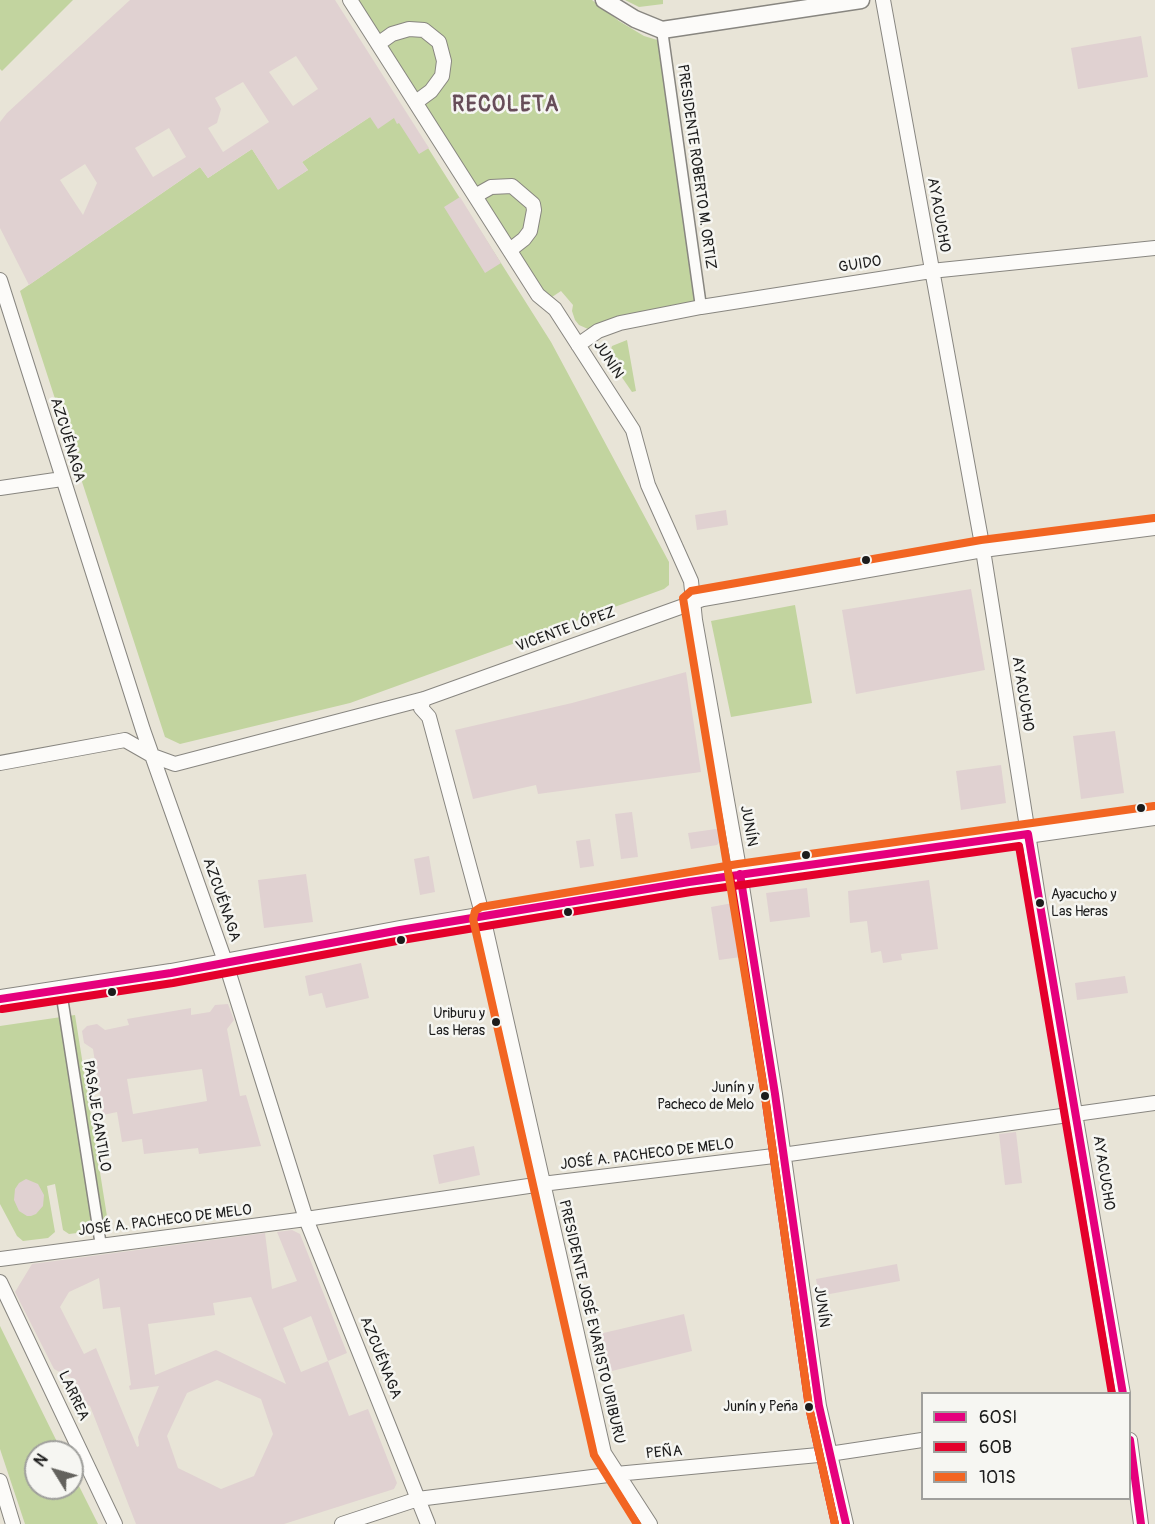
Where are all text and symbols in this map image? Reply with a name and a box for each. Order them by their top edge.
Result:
street label: PRESIDENTE ROBERTO M. ORTIZ [673,63,719,271]
district label: RECOLETA [452,93,560,119]
street label: AYACUCHO [923,176,953,254]
street label: GUIDO [837,253,883,277]
street label: JUNÍN [589,338,627,382]
street label: AZCUÉNAGA [46,396,88,484]
unlabelled marker [860,554,872,566]
street label: VICENTE LÓPEZ [514,604,618,656]
street label: AYACUCHO [1007,655,1037,733]
unlabelled marker [1135,802,1147,814]
street label: JUNÍN [736,804,760,848]
unlabelled marker [800,849,812,861]
street label: AZCUÉNAGA [198,856,244,944]
place label: Ayacucho y Las Heras [1051,887,1116,920]
marker: Ayacucho y Las Heras [1034,897,1046,909]
unlabelled marker [562,906,574,918]
unlabelled marker [395,934,407,946]
unlabelled marker [106,986,118,998]
place label: Uriburu y Las Heras [428,1006,485,1038]
marker: Uriburu y Las Heras [490,1016,502,1028]
street label: PASAJE CANTILO [78,1059,114,1173]
place label: Junín y Pacheco de Melo [657,1080,754,1112]
marker: Junín y Pacheco de Melo [759,1090,771,1102]
street label: AYACUCHO [1088,1134,1118,1212]
street label: JOSÉ A. PACHECO DE MELO [559,1135,735,1175]
street label: PRESIDENTE JOSÉ EVARISTO URIBURU [554,1198,628,1446]
street label: JOSÉ A. PACHECO DE MELO [77,1201,253,1241]
street label: JUNÍN [809,1285,833,1329]
street label: AZCUÉNAGA [355,1314,405,1402]
street label: LARREA [54,1368,92,1424]
legend [921,1392,1131,1500]
place label: Junín y Peña [723,1399,798,1415]
marker: Junín y Peña [803,1401,815,1413]
text: 60SI [979,1406,1017,1429]
text: 60B [979,1436,1012,1459]
north arrow [24,1440,84,1500]
street label: PEÑA [645,1442,683,1464]
text: N [30,1450,52,1471]
text: 101S [979,1466,1016,1489]

